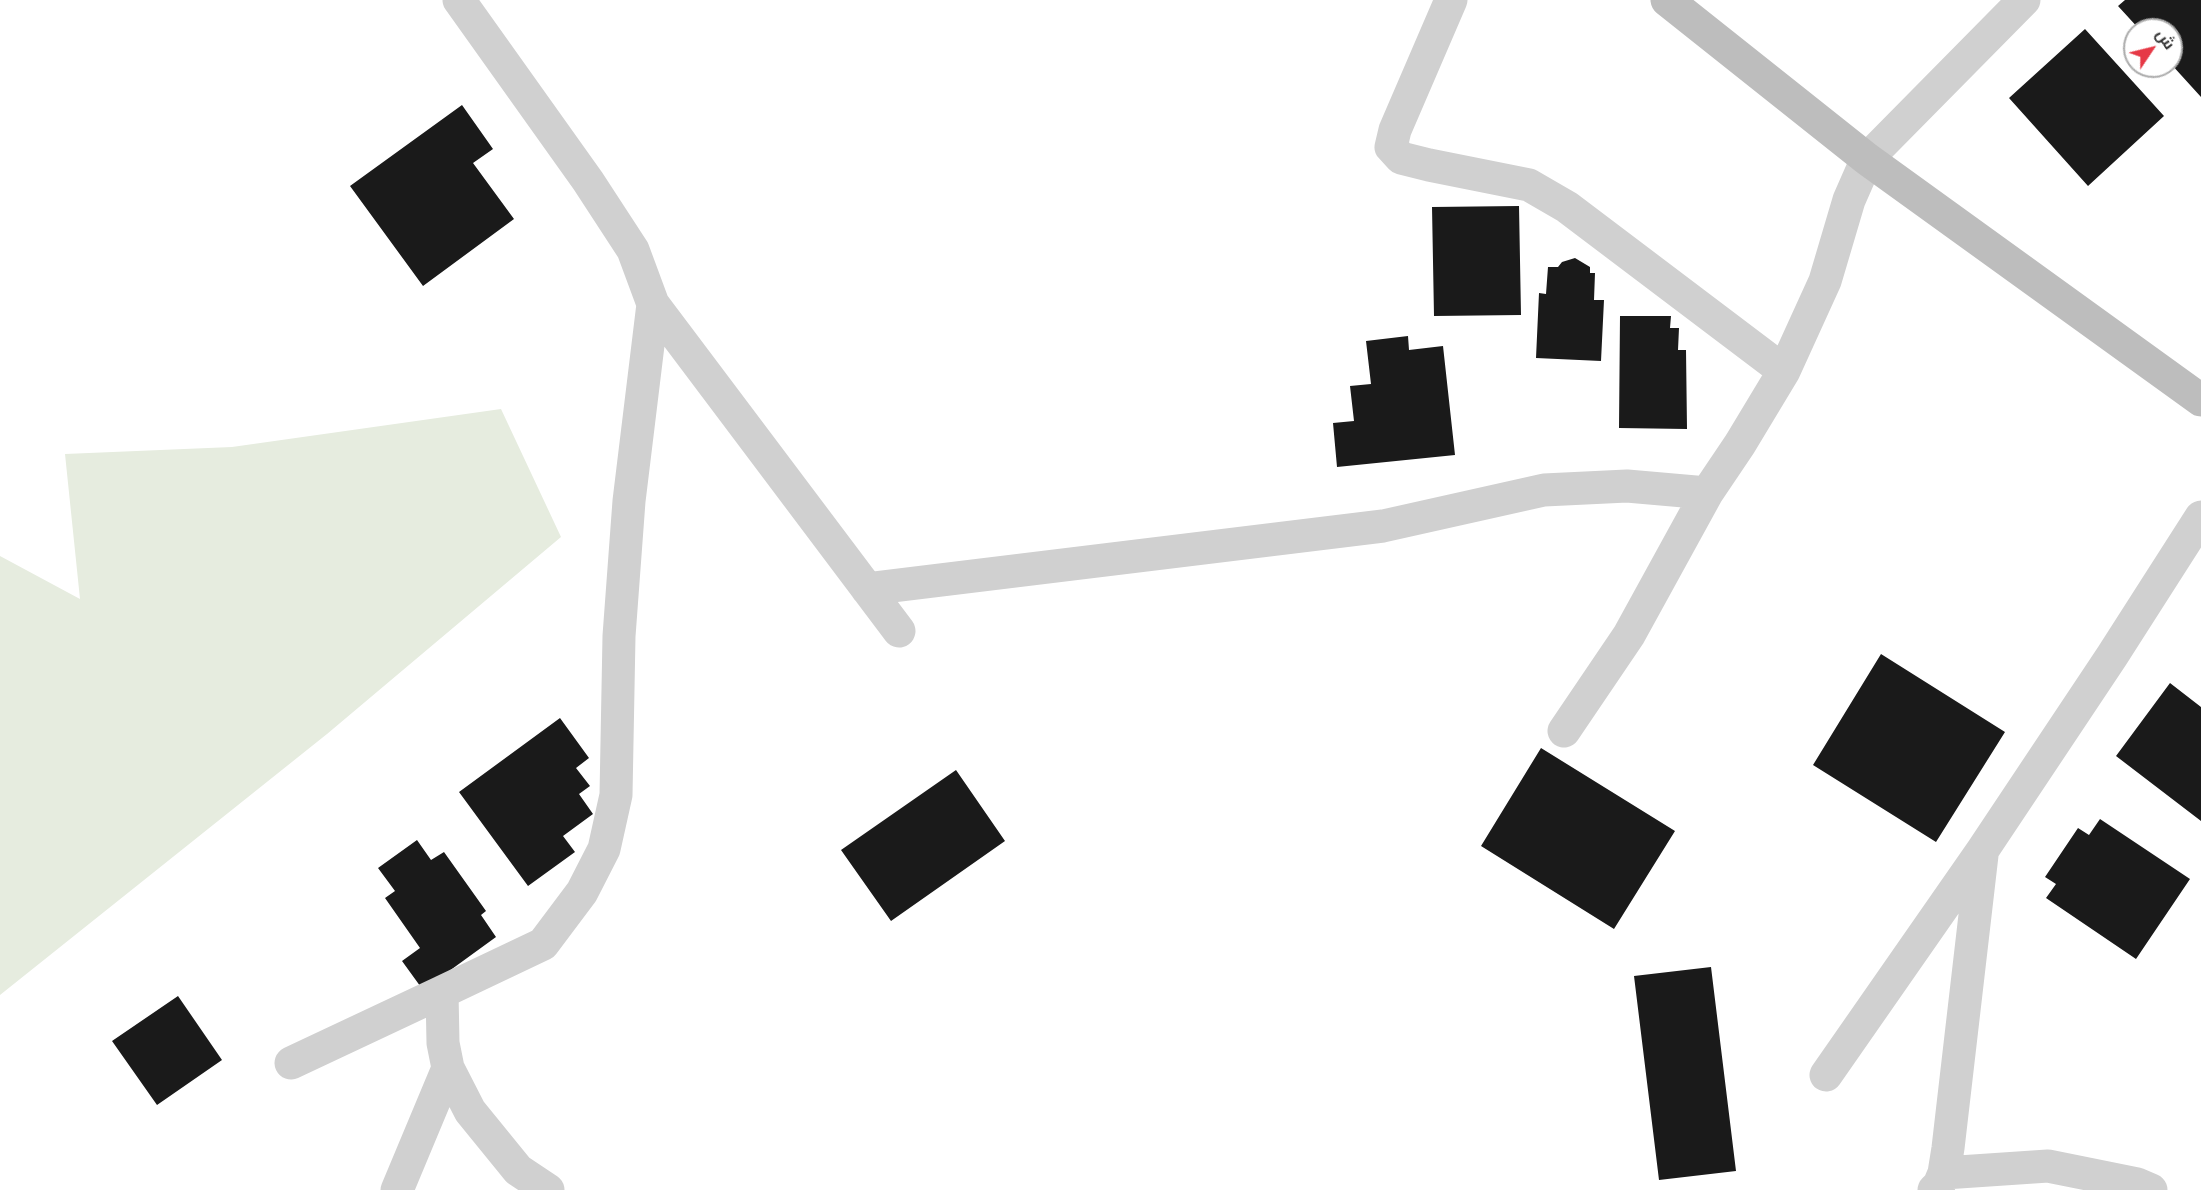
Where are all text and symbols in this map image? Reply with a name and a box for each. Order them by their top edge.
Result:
north arrow [2123,18,2183,78]
text: ش [2152,25,2180,53]

